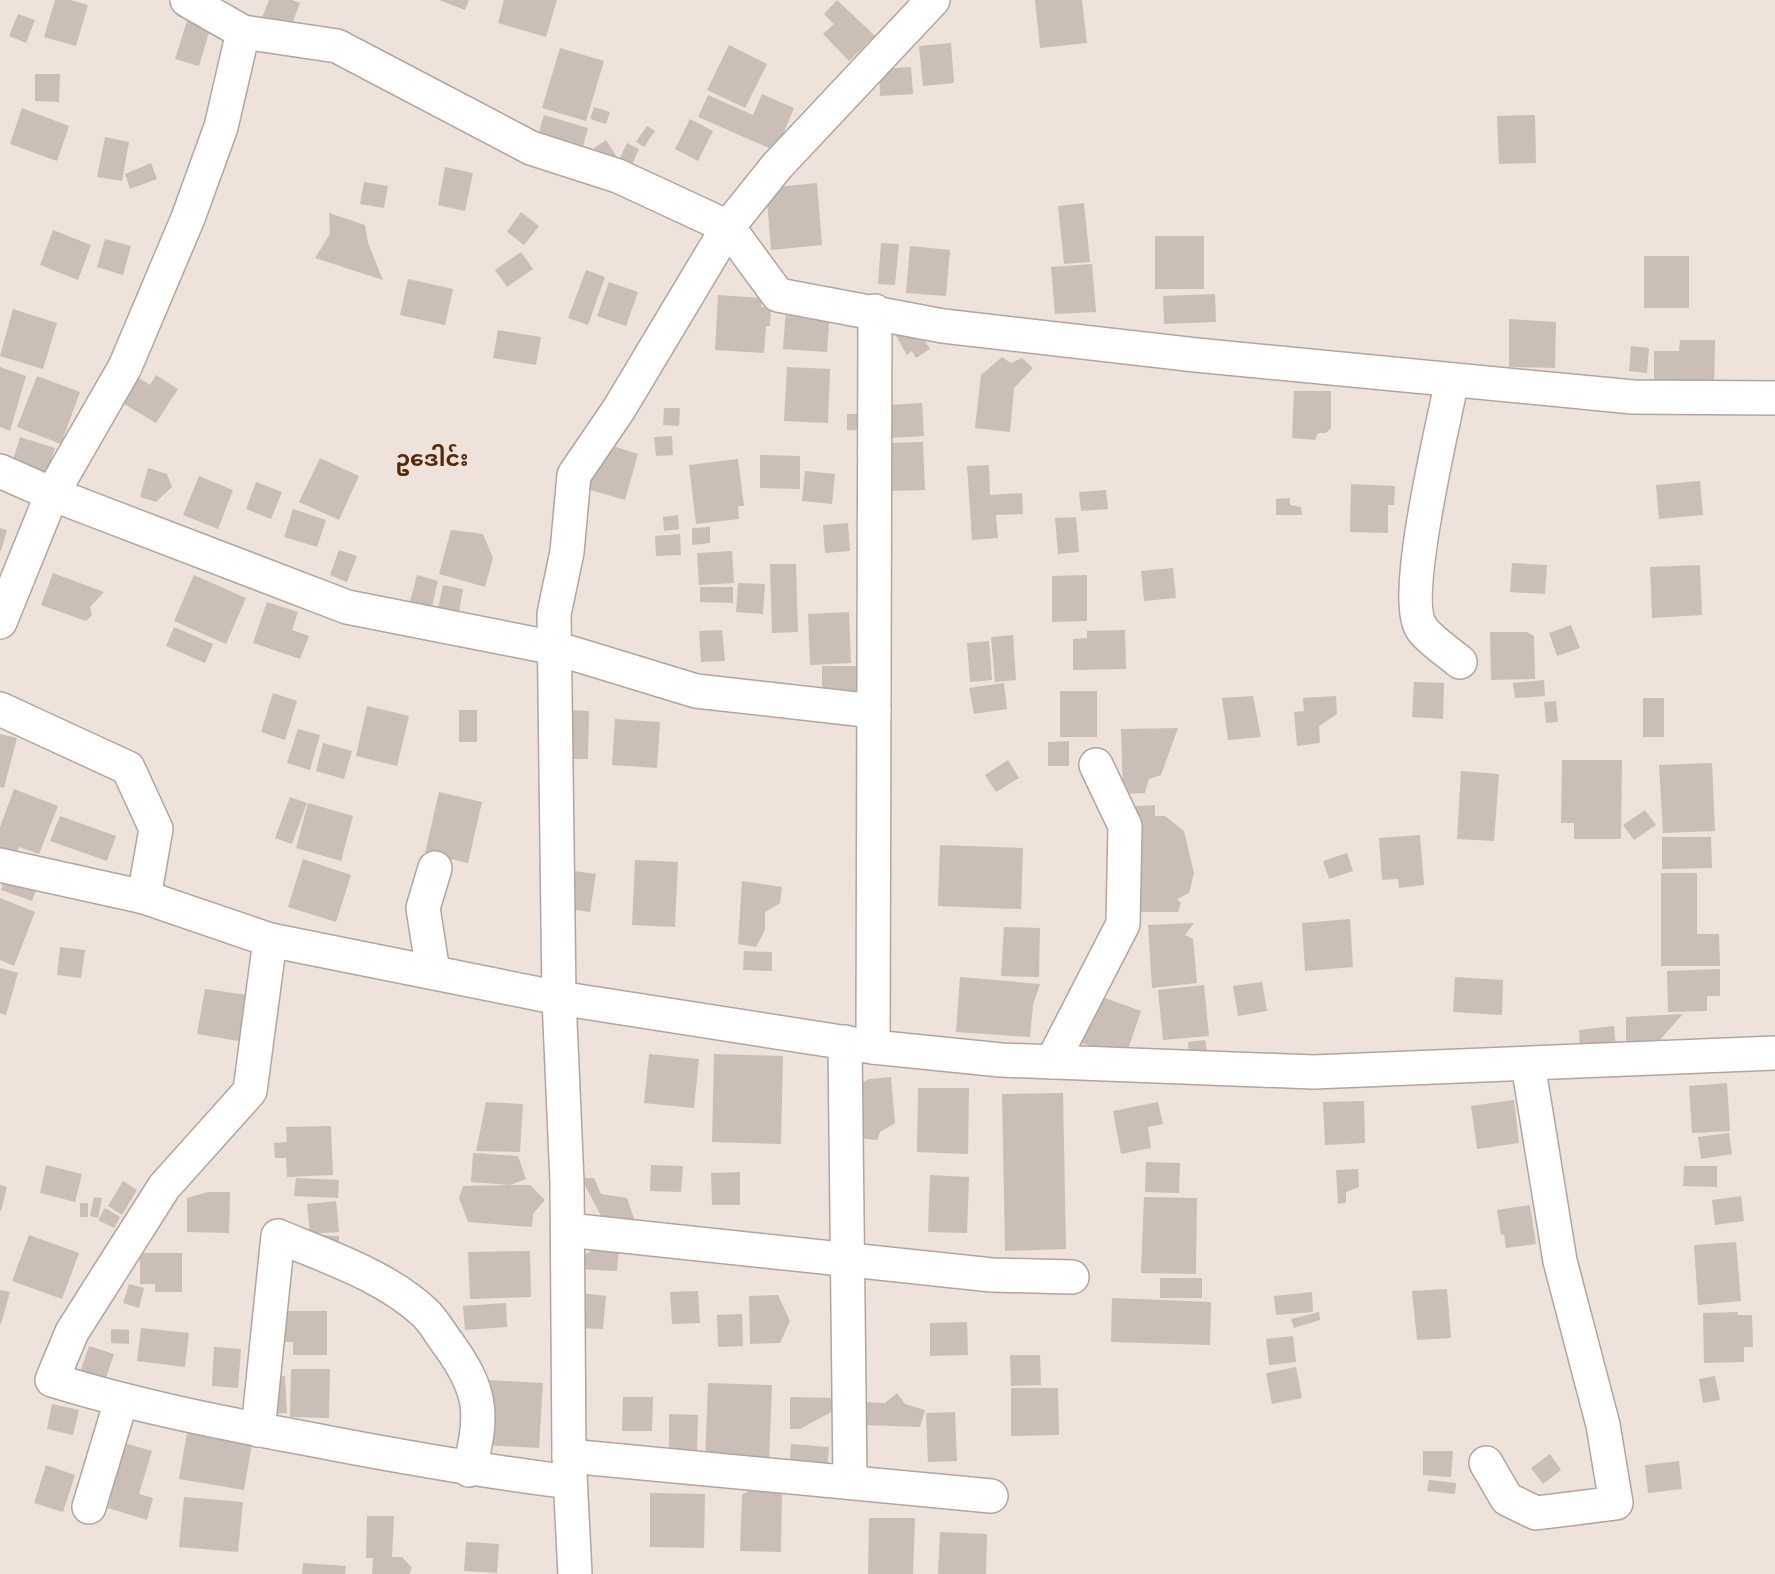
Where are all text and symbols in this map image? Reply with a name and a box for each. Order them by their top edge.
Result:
district label: ဥဒေါင်း [395,443,469,476]

